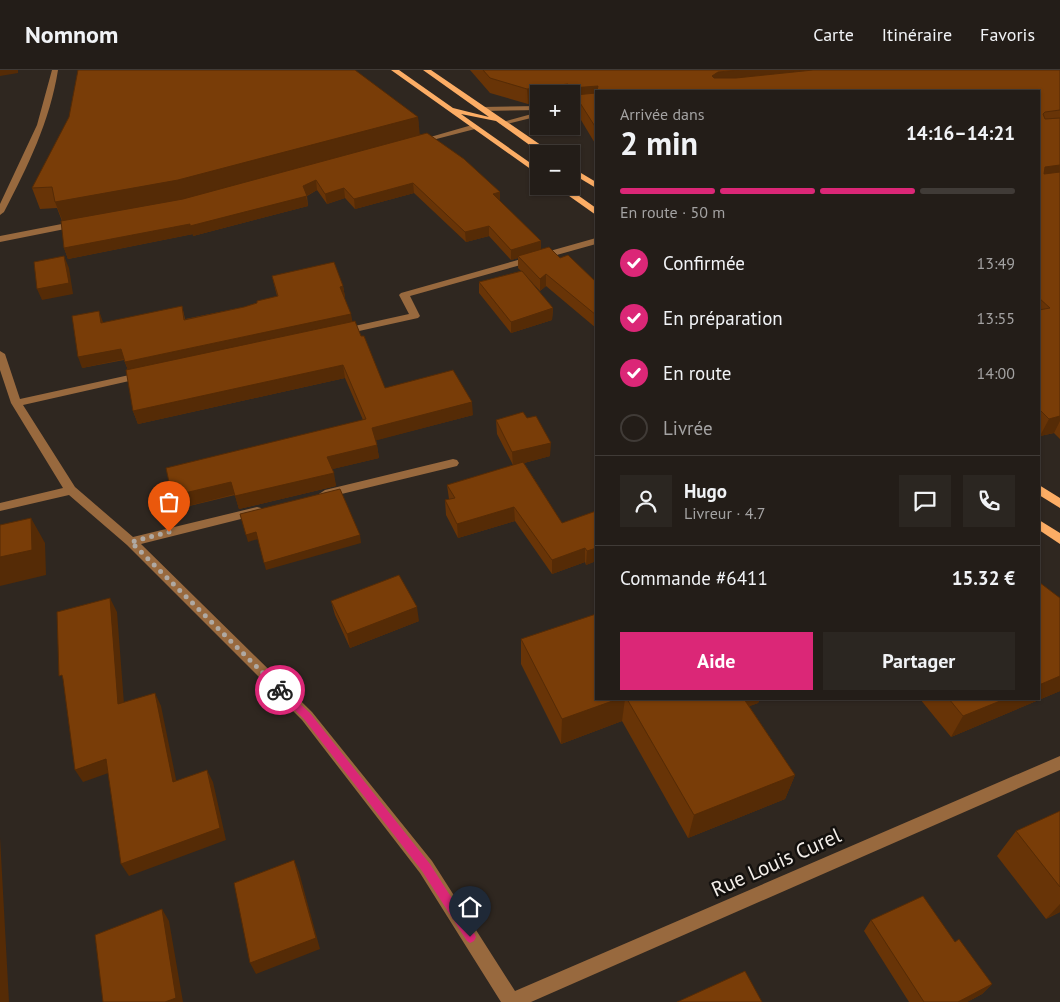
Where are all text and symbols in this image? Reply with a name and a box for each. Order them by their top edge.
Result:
text: Nomnom [25,19,118,50]
text: Carte [813,23,854,46]
text: Itinéraire [882,23,952,46]
text: Favoris [980,23,1035,46]
map controls [530,85,580,195]
button: + [530,85,580,135]
text: Arrivée dans [620,104,704,124]
text: 14:16–14:21 [906,121,1015,145]
text: 2 min [620,122,698,164]
button: − [530,145,580,195]
text: En route · 50 m [620,202,725,222]
icon: check [620,249,648,277]
text: Confirmée [663,251,745,275]
text: 13:49 [977,253,1015,273]
icon: check [620,304,648,332]
text: En préparation [663,306,783,330]
text: 13:55 [977,308,1015,328]
icon: check [620,359,648,387]
text: En route [663,361,731,385]
text: 14:00 [977,363,1015,383]
text: Livrée [663,416,713,440]
button: person [620,475,672,527]
button: chat [899,475,951,527]
button: phone [963,475,1015,527]
text: Hugo [684,479,727,503]
pin [148,481,190,532]
icon: bag [155,488,183,516]
text: Livreur · 4.7 [684,503,766,523]
text: Commande #6411 [620,566,768,590]
text: 15.32 € [952,566,1015,590]
button: Aide [620,632,813,690]
button: Partager [823,632,1015,690]
courier [255,665,305,715]
icon: bike [266,676,294,704]
street label: Rue Louis Curel [707,821,845,903]
pin [449,886,491,937]
icon: home [456,893,484,921]

